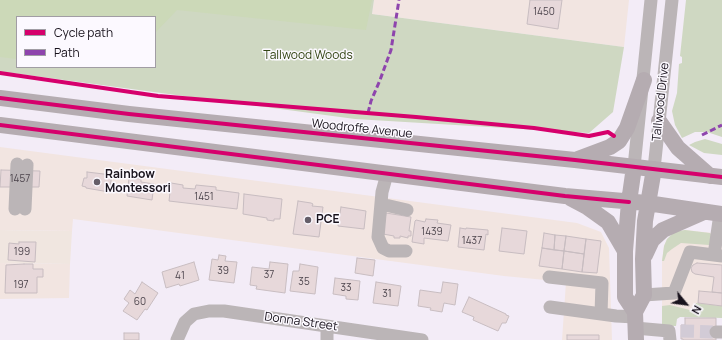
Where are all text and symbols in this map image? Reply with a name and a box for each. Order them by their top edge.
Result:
house number: 1450 [533,6,555,18]
legend [16,16,156,68]
text: Cycle path [54,24,113,41]
text: Path [54,44,80,61]
park label: Tallwood Woods [263,49,353,63]
street label: Tallwood Drive [650,62,672,142]
street label: Woodroffe Avenue [311,117,413,141]
place label: Rainbow Montessori [105,168,171,196]
house number: 1457 [10,173,30,185]
marker: Rainbow Montessori [92,177,102,187]
house number: 1451 [194,191,214,203]
place label: PCE [316,213,340,227]
marker: PCE [303,215,313,225]
house number: 1439 [421,226,443,238]
house number: 1437 [462,235,482,247]
house number: 199 [14,246,30,258]
house number: 39 [217,265,229,277]
house number: 37 [264,269,274,281]
house number: 41 [175,270,185,282]
house number: 35 [298,276,310,288]
house number: 197 [14,279,28,291]
house number: 33 [340,282,352,294]
north arrow [666,284,706,324]
house number: 31 [382,288,392,300]
house number: 60 [134,296,146,308]
text: N [688,303,705,317]
street label: Donna Street [263,310,339,334]

